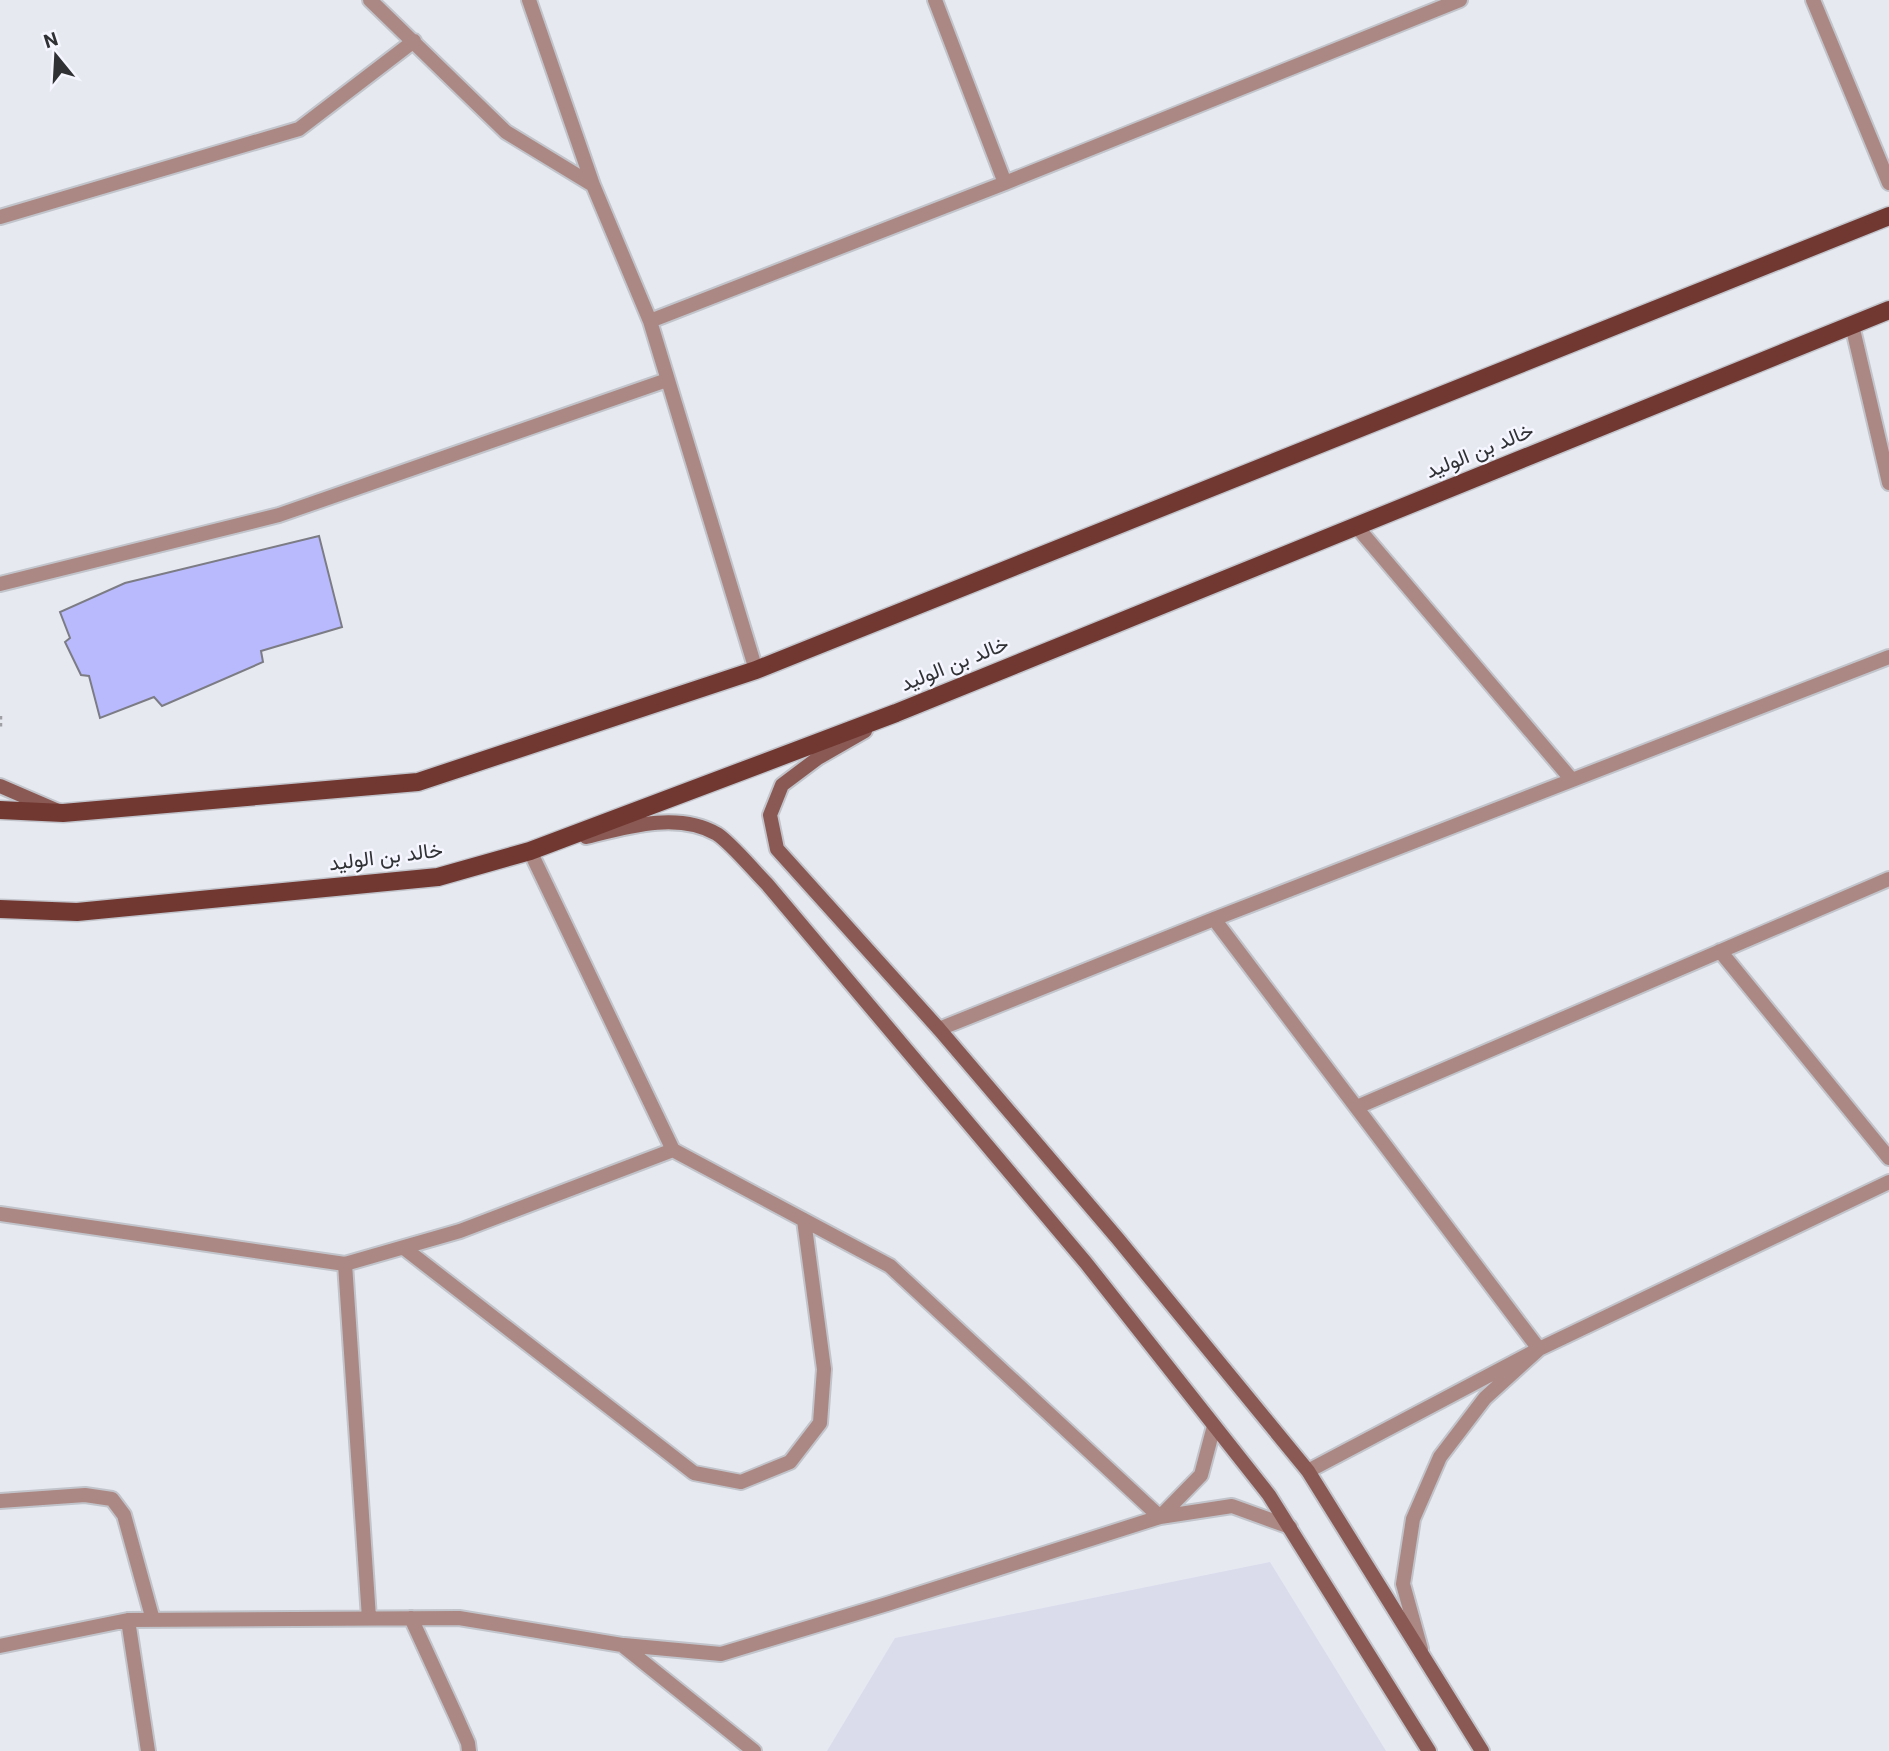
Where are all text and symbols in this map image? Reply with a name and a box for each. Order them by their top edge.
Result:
north arrow [21,21,91,91]
text: N [41,26,62,58]
street label: خالد بن الوليد [1421,415,1539,489]
street label: خالد بن الوليد [896,628,1014,702]
street label: خالد بن الوليد [327,835,445,881]

